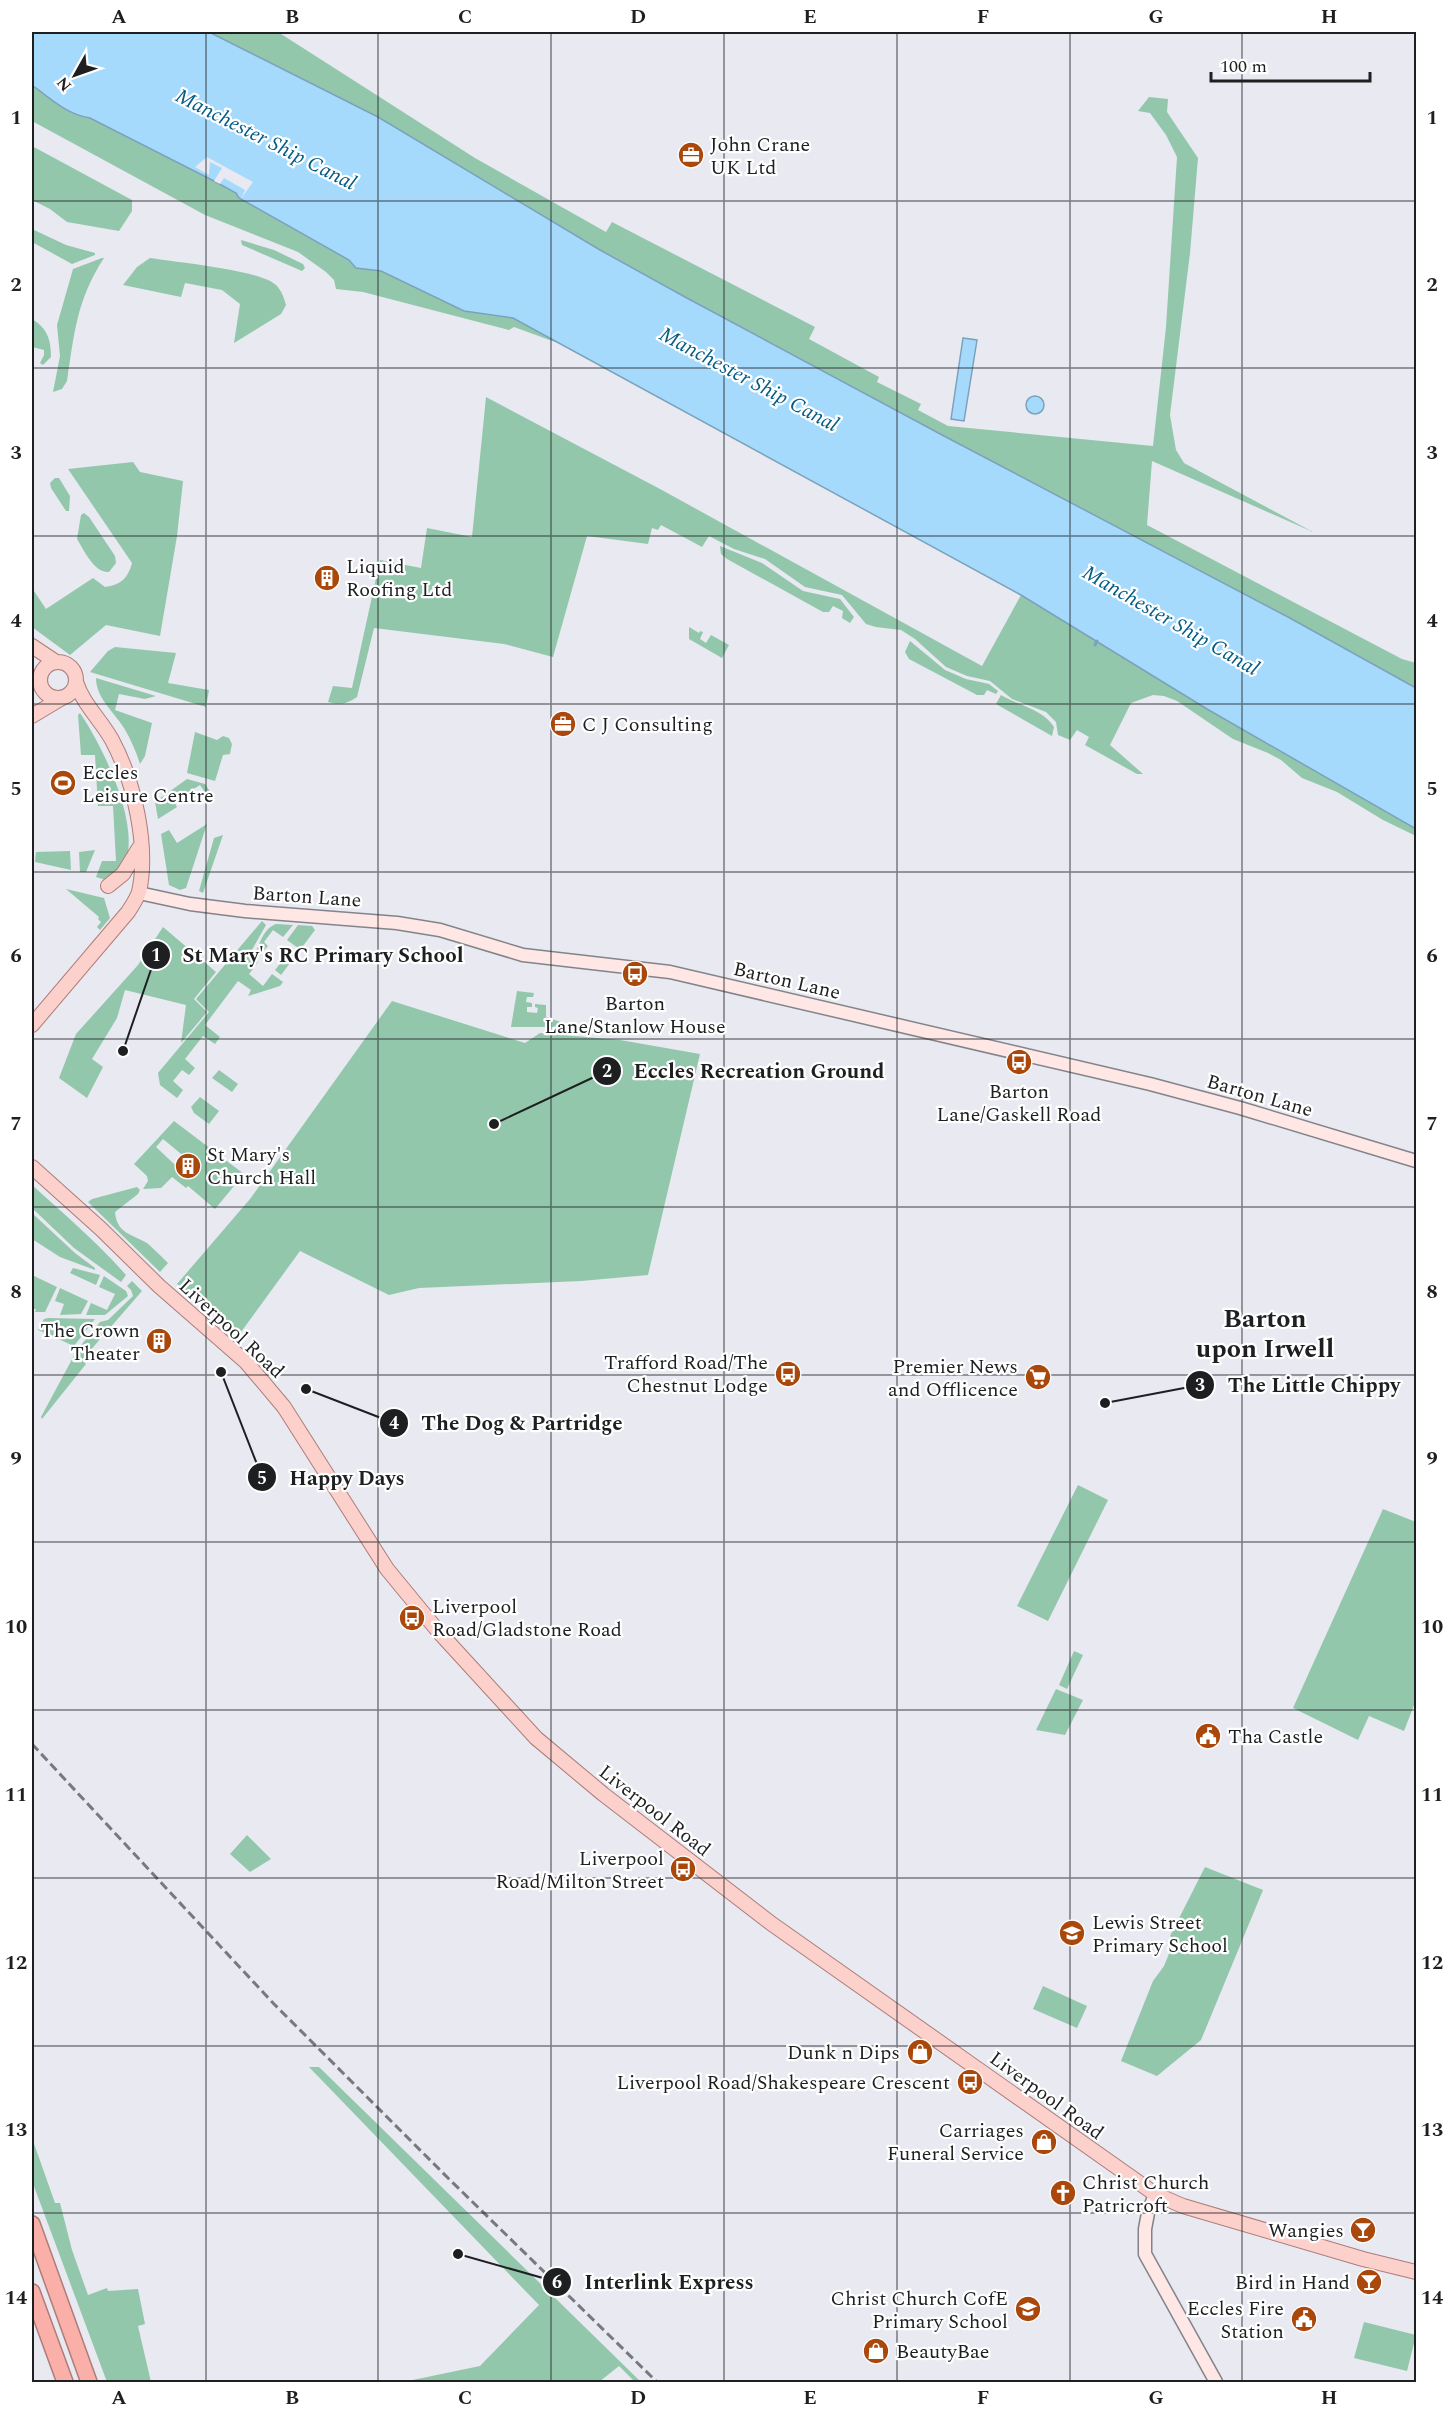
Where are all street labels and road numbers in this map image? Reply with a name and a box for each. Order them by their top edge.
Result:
street label: Barton Lane [251,878,362,916]
street label: Barton Lane [730,954,843,1008]
street label: Barton Lane [1203,1067,1316,1125]
street label: Liverpool Road [172,1272,291,1386]
street label: Liverpool Road [592,1757,717,1864]
street label: Liverpool Road [983,2044,1110,2148]

